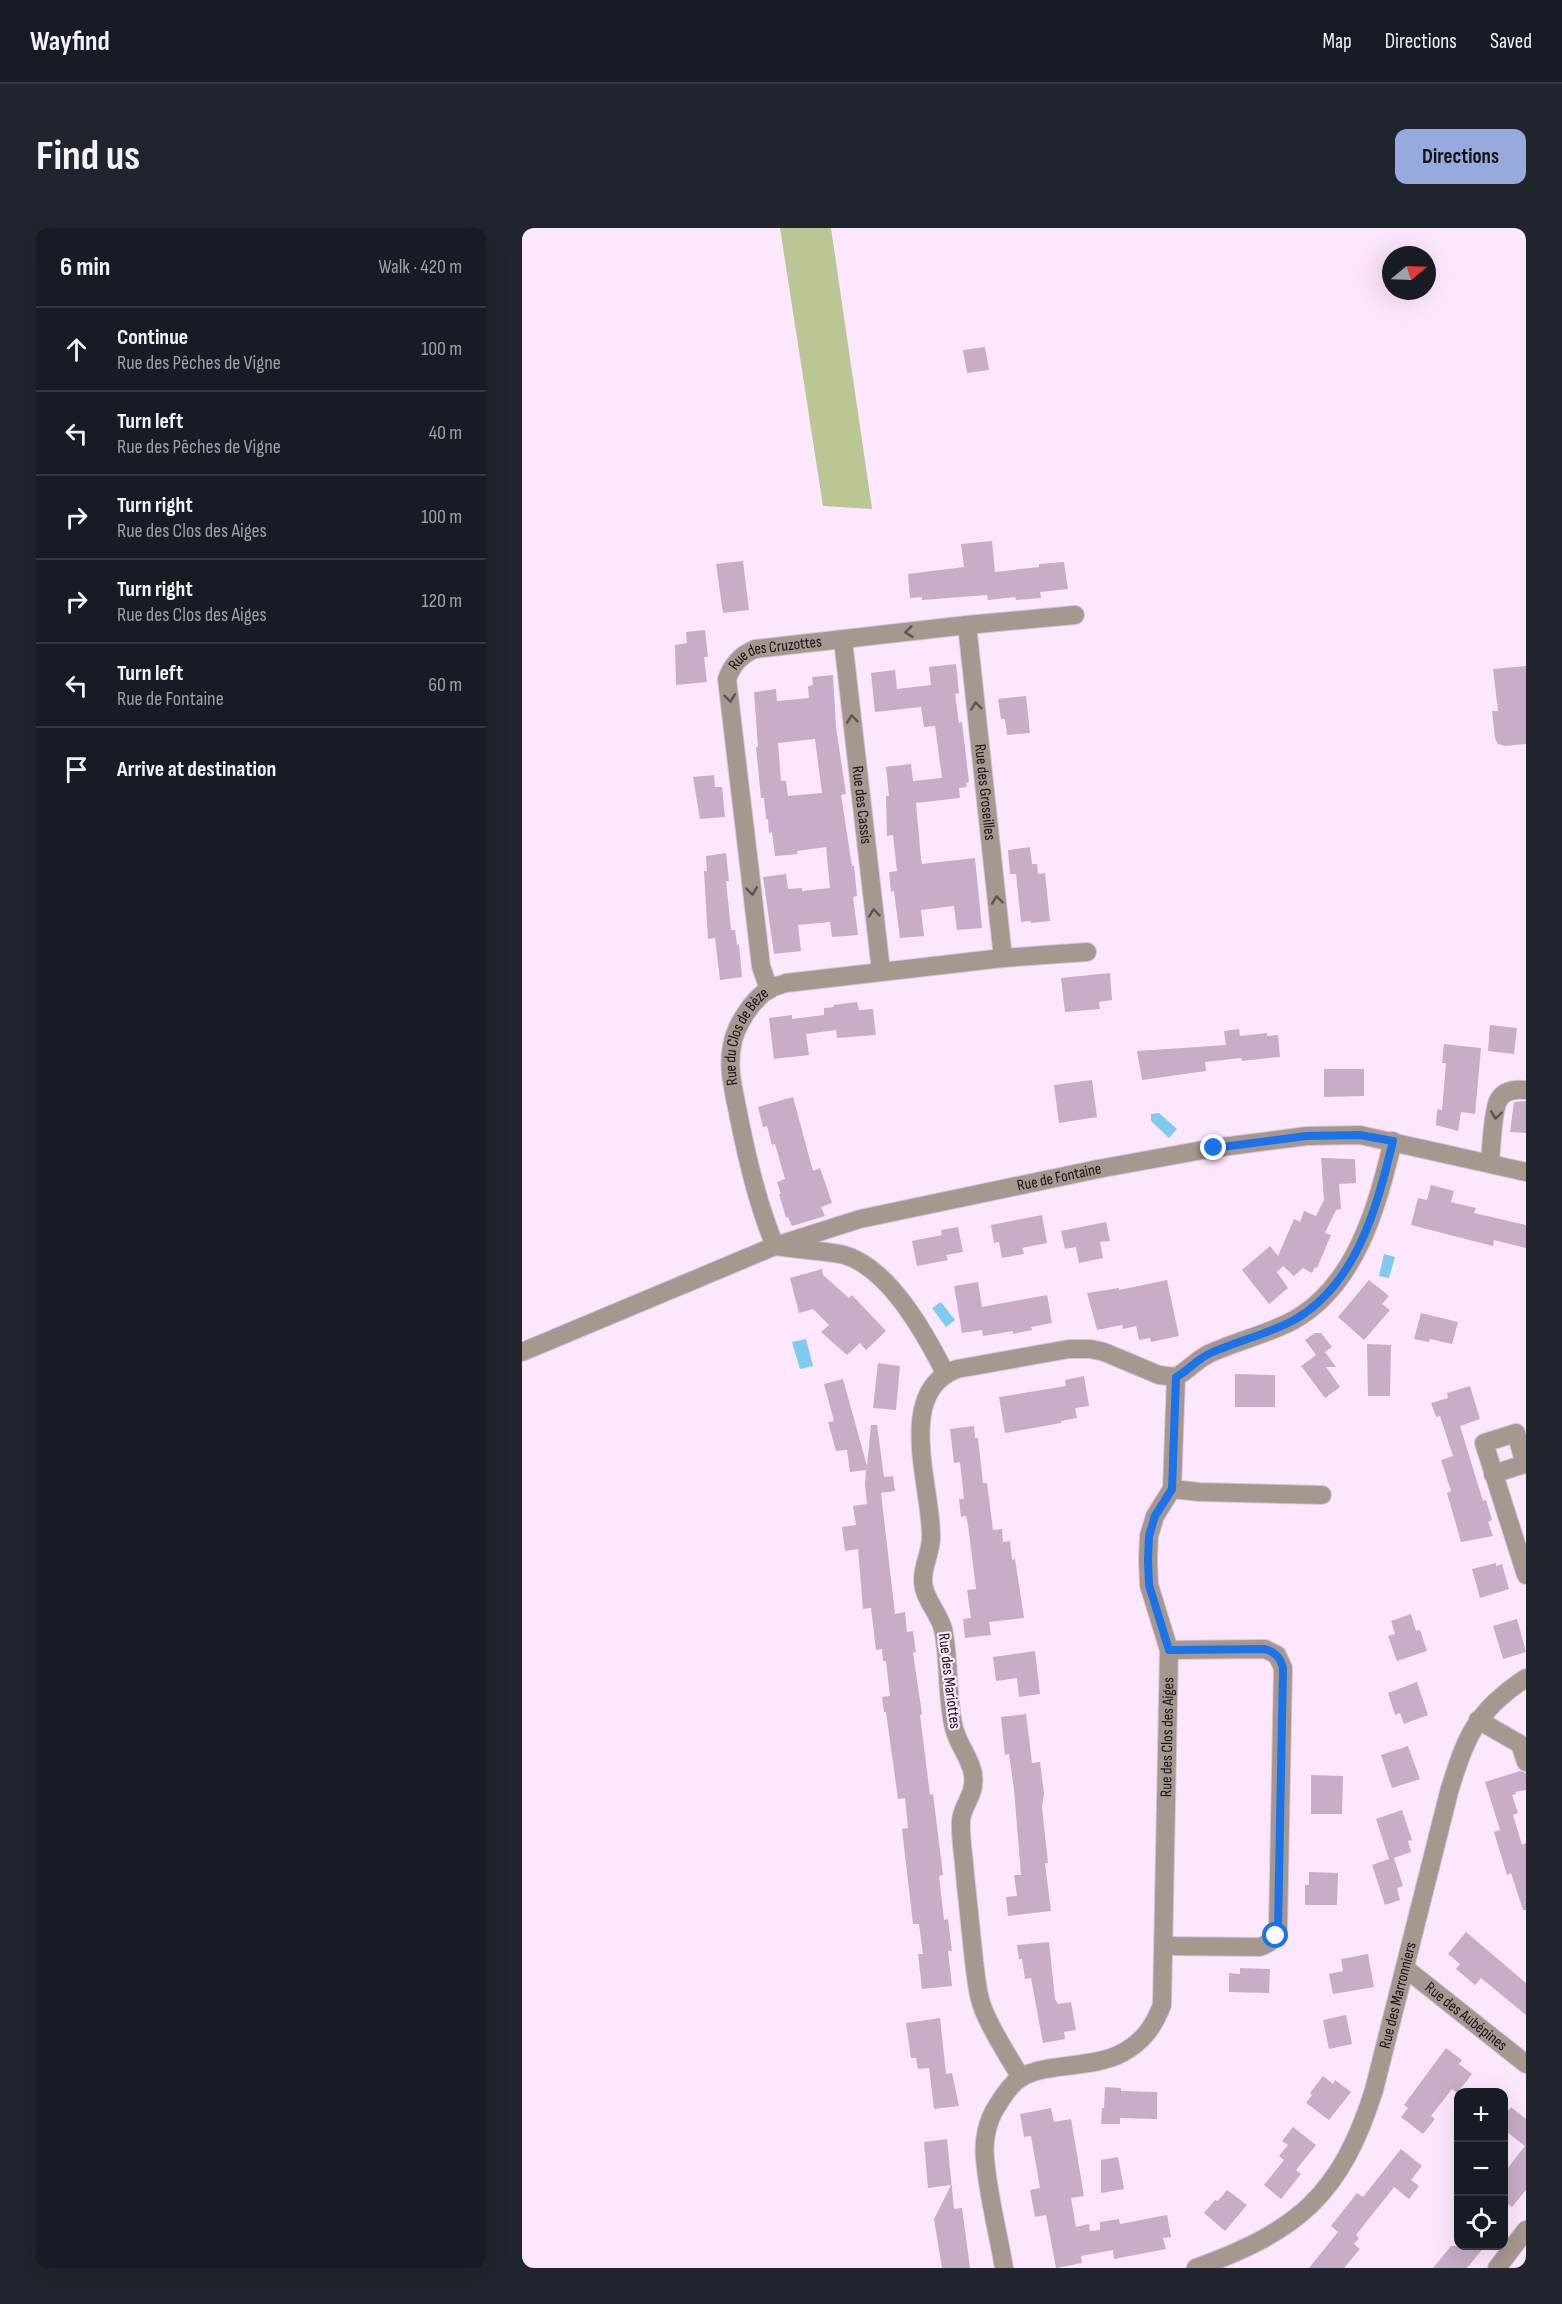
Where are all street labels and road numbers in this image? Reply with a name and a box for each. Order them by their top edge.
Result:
street label: Rue des Cruzottes [724,632,823,674]
street label: Rue des Groseilles [970,743,1000,841]
street label: Rue des Cassis [848,765,876,845]
street label: Rue du Clos de Bèze [721,983,772,1087]
street label: Rue de Fontaine [1015,1159,1103,1195]
street label: Rue des Mariottes [934,1632,964,1730]
street label: Rue des Clos des Aiges [1157,1677,1178,1797]
street label: Rue des Marronniers [1375,1940,1420,2051]
street label: Rue des Aubépines [1421,1978,1511,2055]

